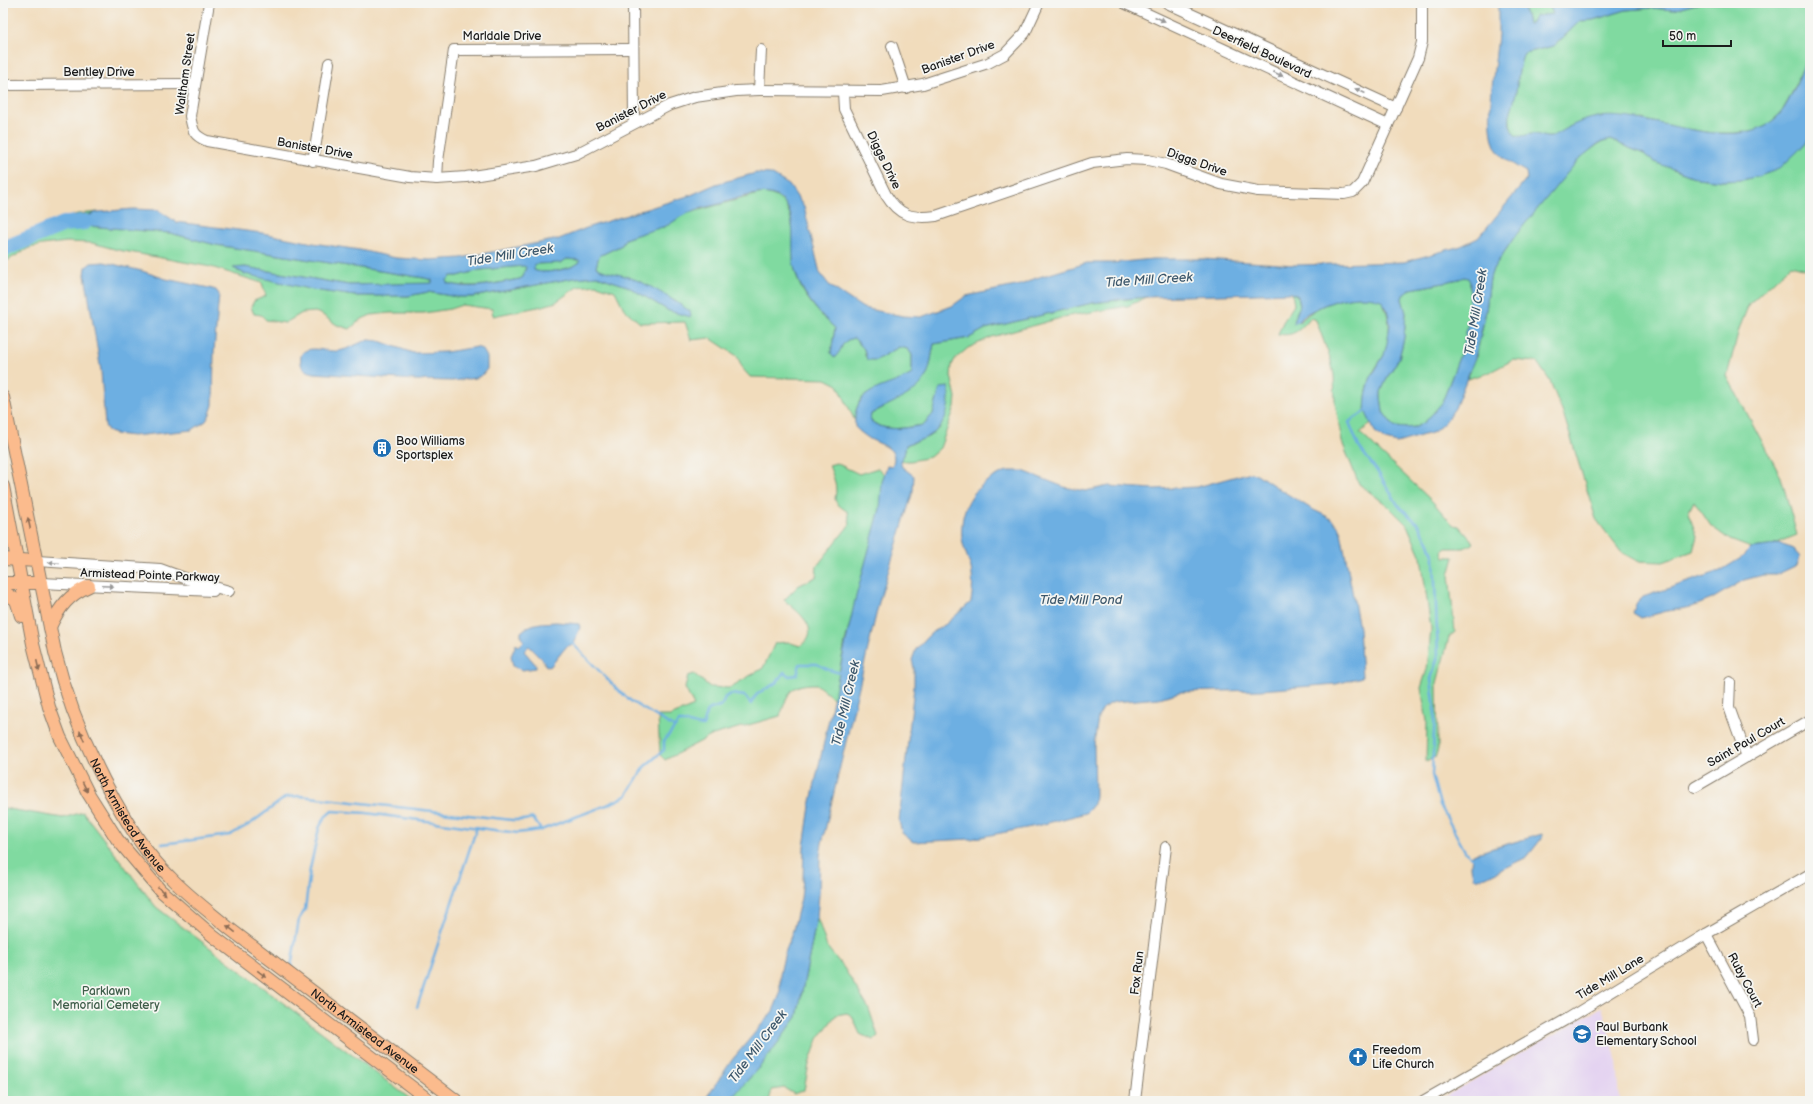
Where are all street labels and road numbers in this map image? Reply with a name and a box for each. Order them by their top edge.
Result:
street label: Deerfield Boulevard [1210,23,1314,82]
street label: Marldale Drive [463,29,541,44]
street label: Waltham Street [172,32,199,116]
street label: Banister Drive [920,37,997,78]
street label: Bentley Drive [63,65,135,80]
street label: Banister Drive [594,87,669,136]
street label: Diggs Drive [863,129,904,192]
street label: Banister Drive [276,134,354,163]
street label: Diggs Drive [1165,145,1229,180]
street label: Armistead Pointe Parkway [80,566,220,585]
street label: Saint Paul Court [1705,714,1788,771]
street label: North Armistead Avenue [86,756,168,876]
street label: Fox Run [1127,950,1148,996]
street label: Ruby Court [1724,950,1765,1010]
street label: Tide Mill Lane [1574,951,1647,1003]
street label: North Armistead Avenue [307,986,422,1077]

